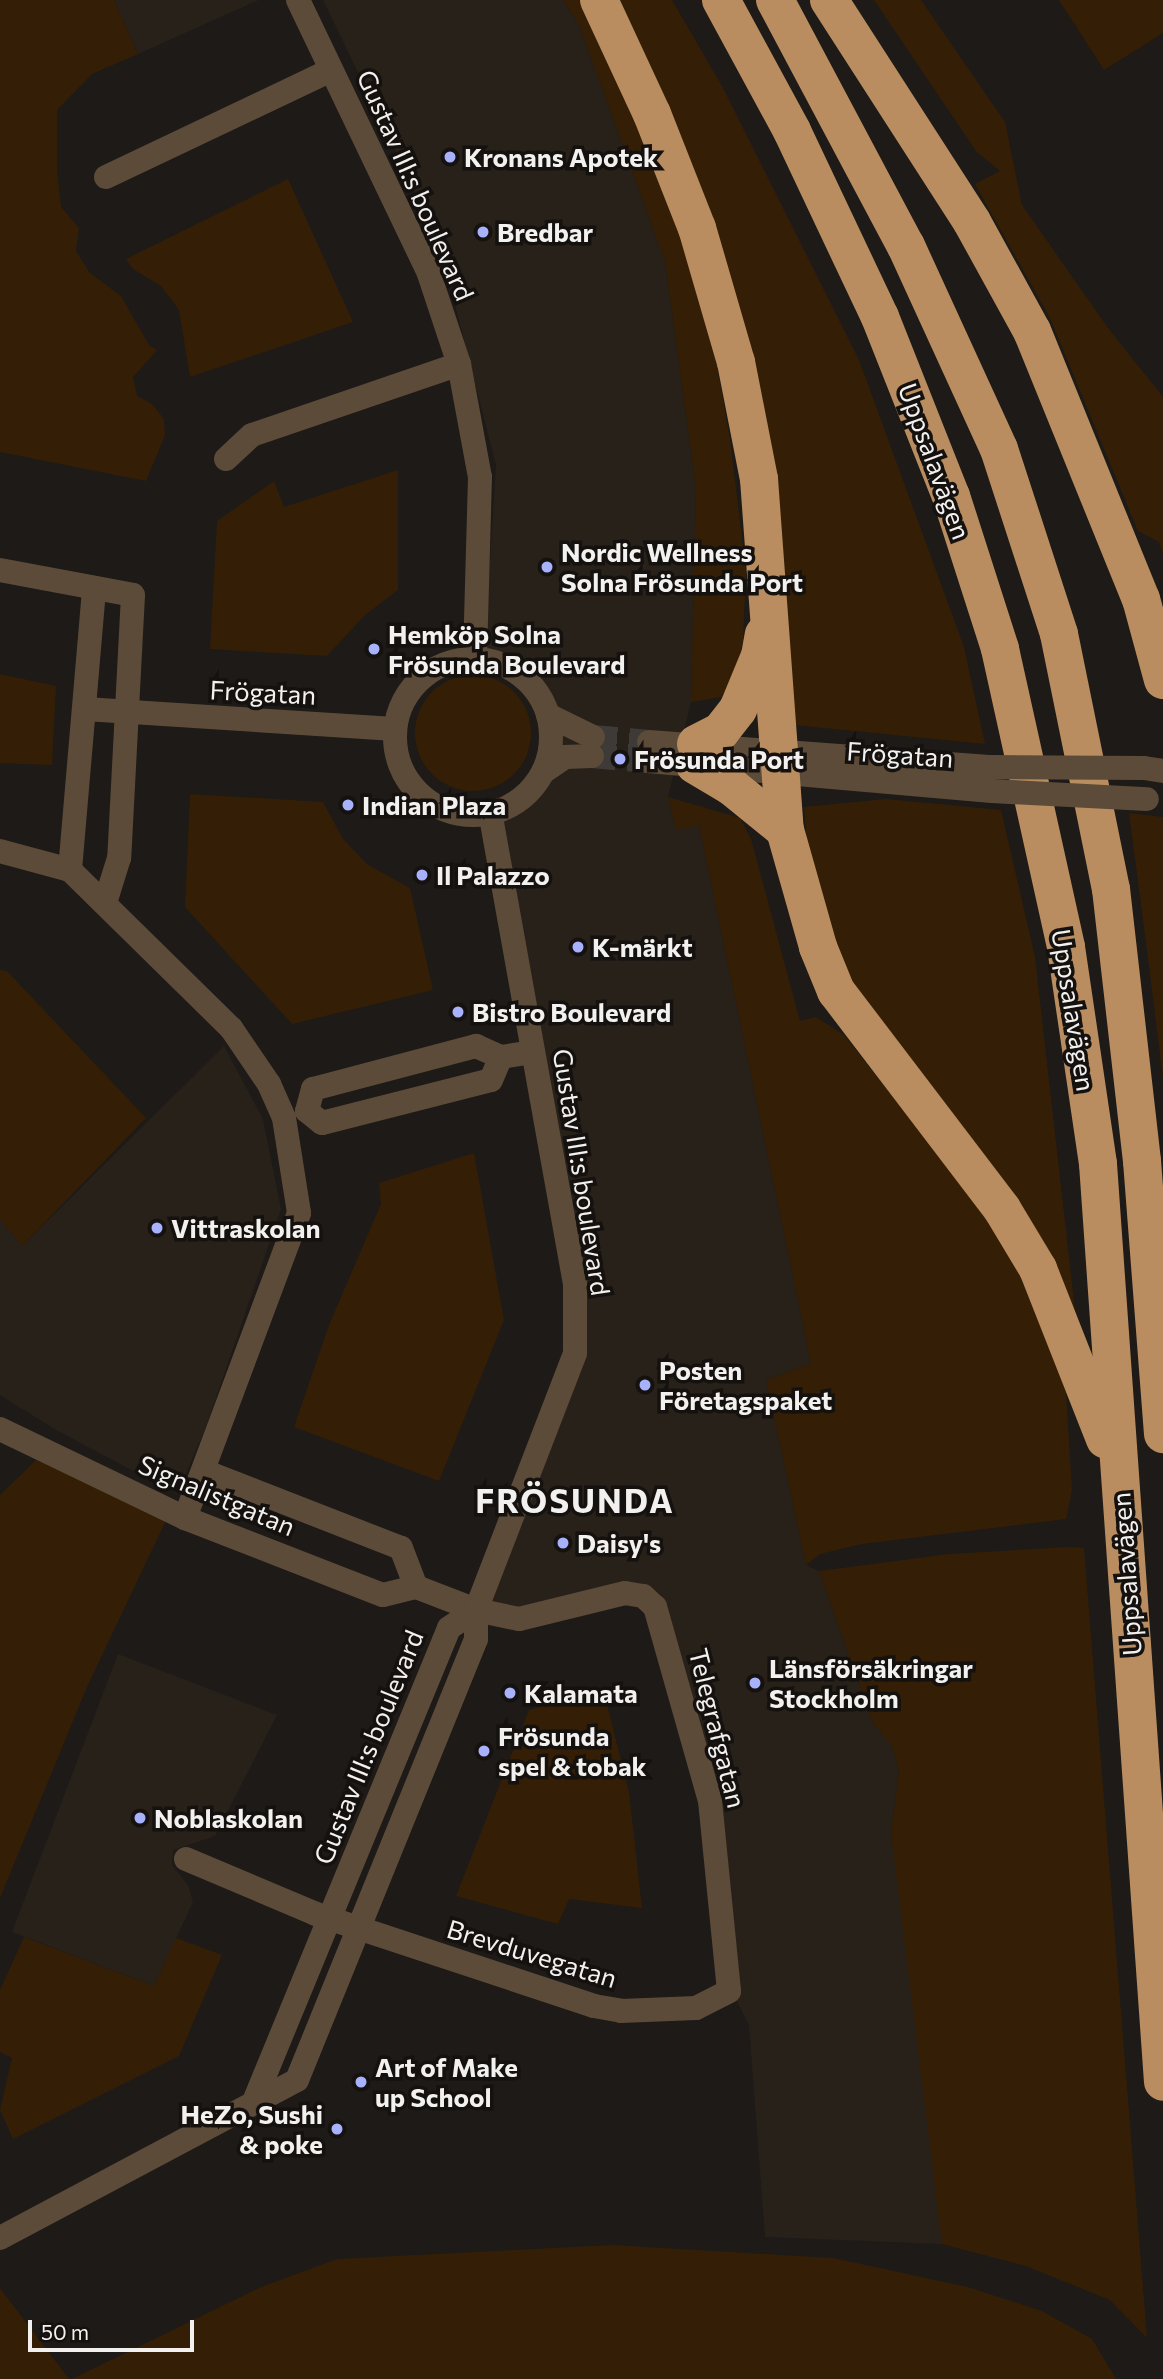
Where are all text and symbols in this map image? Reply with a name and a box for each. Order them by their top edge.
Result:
street label: Gustav III:s boulevard [351,65,481,305]
place label: Kronans Apotek [464,141,658,173]
marker: Kronans Apotek [442,149,458,165]
place label: Bredbar [497,216,593,248]
marker: Bredbar [475,224,491,240]
street label: Uppsalavägen [892,379,978,543]
place label: Nordic Wellness Solna Frösunda Port [561,536,803,598]
marker: Nordic Wellness Solna Frösunda Port [539,559,555,575]
place label: Hemköp Solna Frösunda Boulevard [388,618,625,680]
marker: Hemköp Solna Frösunda Boulevard [366,641,382,657]
street label: Frögatan [209,674,317,710]
street label: Frögatan [846,735,954,773]
place label: Frösunda Port [634,743,804,775]
marker: Frösunda Port [612,751,628,767]
place label: Indian Plaza [362,789,506,821]
marker: Indian Plaza [340,797,356,813]
place label: Il Palazzo [436,859,550,891]
marker: Il Palazzo [414,867,430,883]
street label: Uppsalavägen [1046,927,1102,1093]
place label: K-märkt [592,931,693,963]
marker: K-märkt [570,939,586,955]
place label: Bistro Boulevard [472,996,671,1028]
marker: Bistro Boulevard [450,1004,466,1020]
street label: Gustav III:s boulevard [547,1046,617,1298]
place label: Vittraskolan [171,1212,321,1244]
marker: Vittraskolan [149,1220,165,1236]
place label: Posten Företagspaket [659,1354,832,1416]
marker: Posten Företagspaket [637,1377,653,1393]
street label: Signalistgatan [134,1448,300,1542]
district label: FRÖSUNDA [476,1480,674,1520]
street label: Uppsalavägen [1105,1491,1147,1657]
place label: Daisy's [577,1527,661,1559]
marker: Daisy's [555,1535,571,1551]
street label: Gustav III:s boulevard [307,1626,429,1868]
street label: Telegrafgatan [683,1645,753,1811]
place label: Länsförsäkringar Stockholm [769,1652,973,1714]
marker: Länsförsäkringar Stockholm [747,1675,763,1691]
place label: Kalamata [524,1677,638,1709]
marker: Kalamata [502,1685,518,1701]
place label: Frösunda spel & tobak [498,1720,647,1782]
marker: Frösunda spel & tobak [476,1743,492,1759]
place label: Noblaskolan [154,1802,303,1834]
marker: Noblaskolan [132,1810,148,1826]
street label: Brevduvegatan [443,1912,621,1994]
place label: Art of Make up School [375,2051,518,2112]
marker: Art of Make up School [353,2074,369,2090]
place label: HeZo, Sushi & poke [181,2098,323,2160]
marker: HeZo, Sushi & poke [329,2121,345,2137]
scale bar [32,2306,198,2350]
text: 50 m [41,2319,89,2344]

